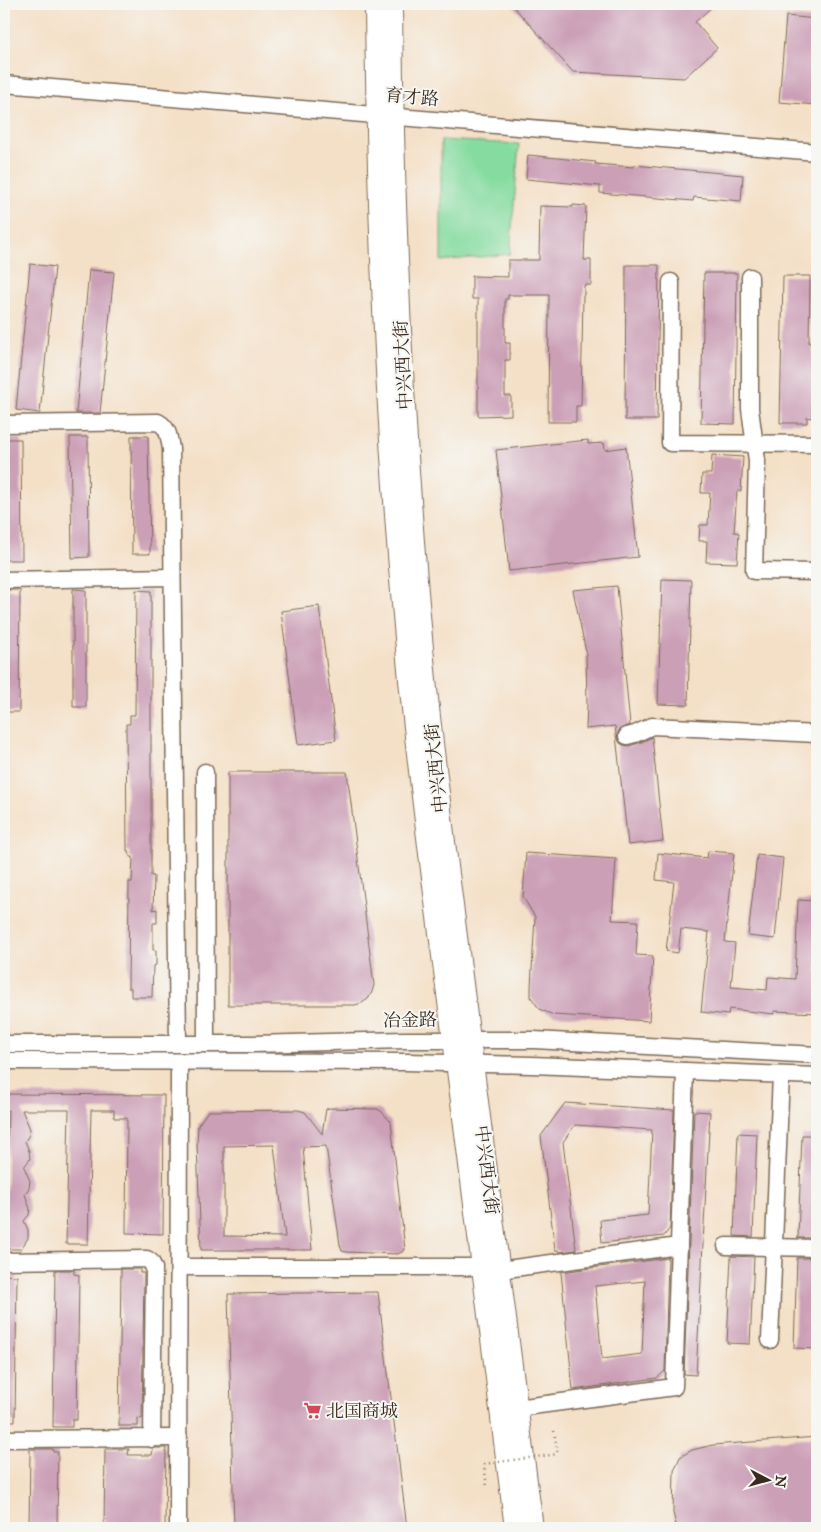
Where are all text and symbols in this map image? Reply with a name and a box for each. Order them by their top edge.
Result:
street label: 育才路 [384,84,440,110]
street label: 中兴西大街 [390,319,416,411]
street label: 中兴西大街 [420,722,452,814]
street label: 冶金路 [383,1009,437,1031]
street label: 中兴西大街 [471,1124,503,1216]
place label: 北国商城 [326,1400,398,1422]
supermarket icon: 北国商城 [302,1401,322,1421]
north arrow [744,1454,794,1504]
text: N [771,1475,790,1488]

